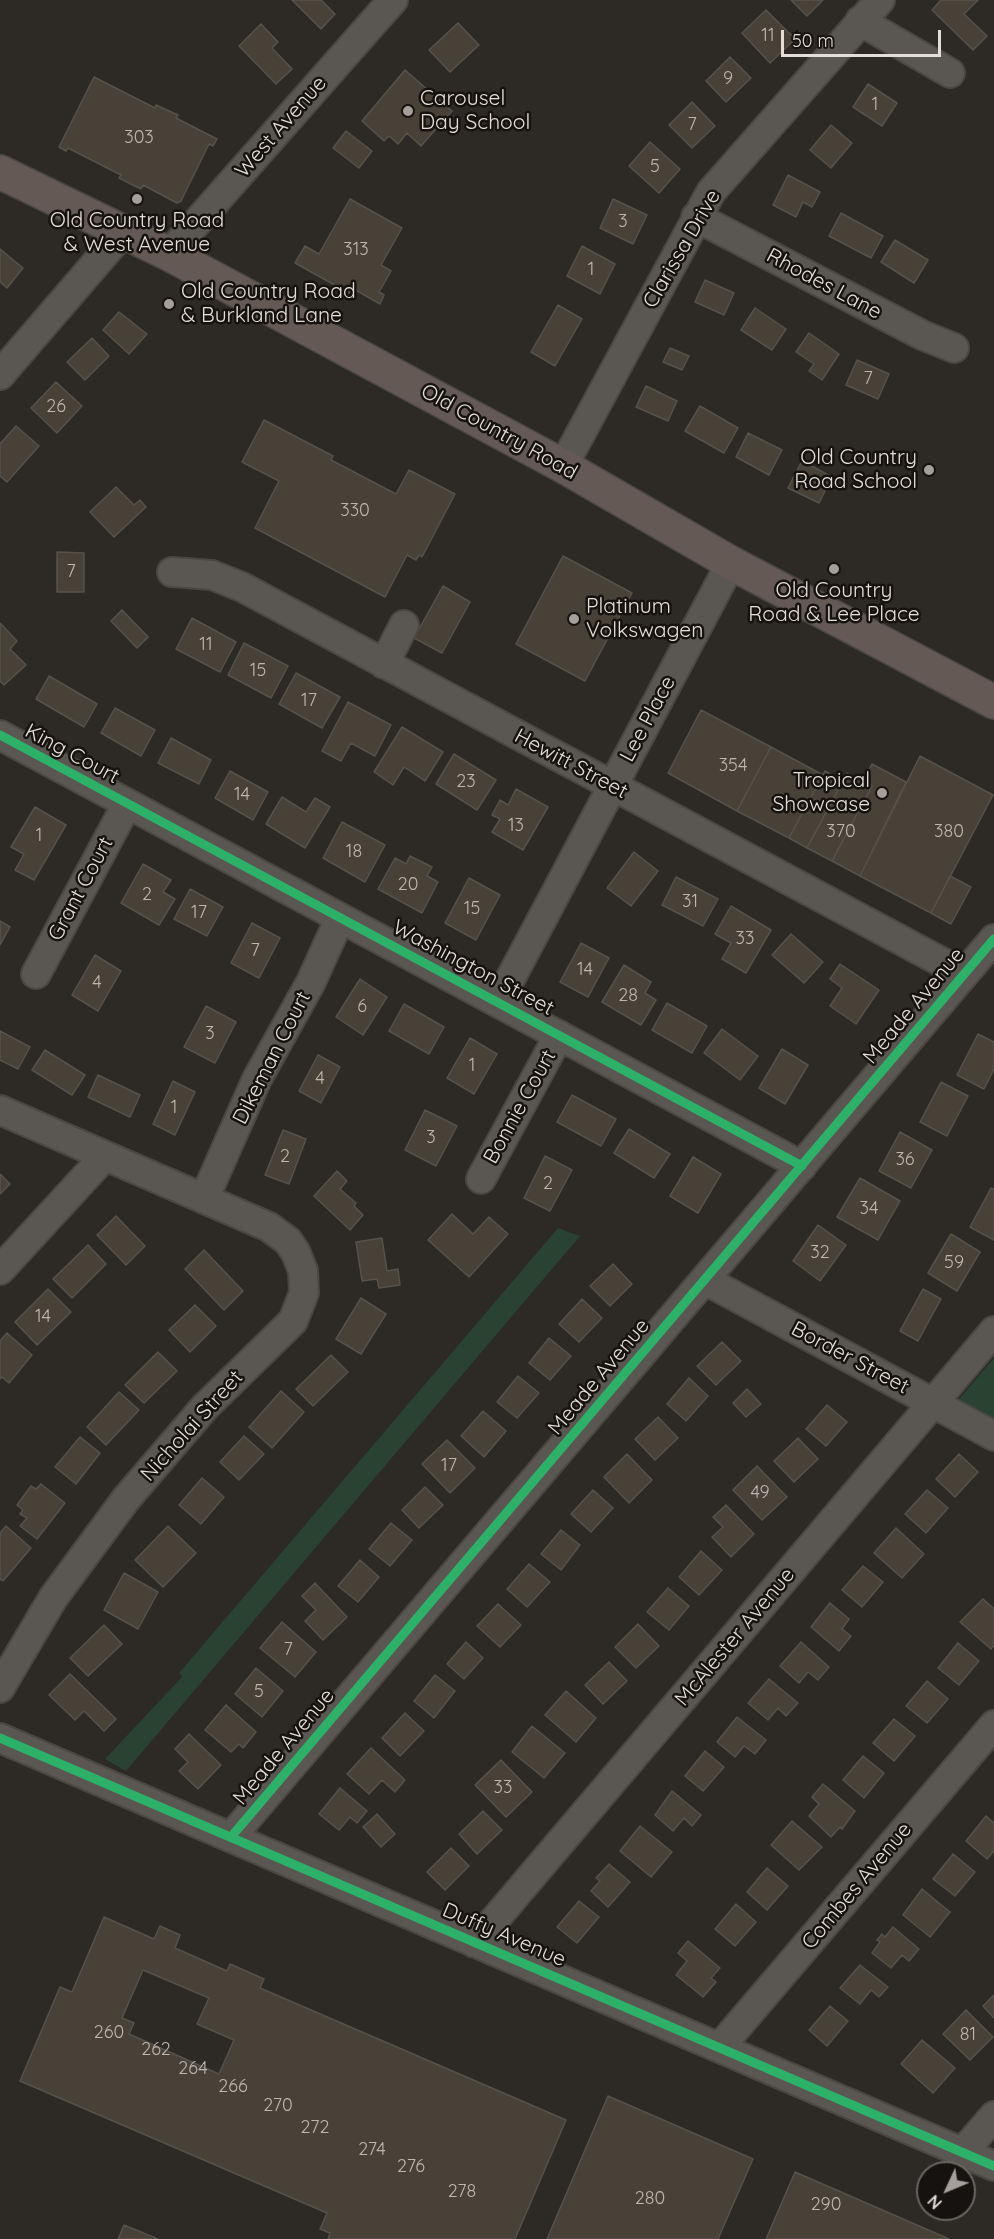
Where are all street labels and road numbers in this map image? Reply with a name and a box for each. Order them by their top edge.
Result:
street label: West Avenue [230,71,332,183]
street label: Clarissa Drive [638,185,726,313]
street label: Rhodes Lane [762,243,886,325]
street label: Old Country Road [417,379,581,485]
street label: Lee Place [615,672,681,766]
street label: King Court [21,719,123,789]
street label: Hewitt Street [510,724,632,804]
street label: Grant Court [43,833,119,945]
street label: Washington Street [388,915,558,1021]
street label: Meade Avenue [858,943,970,1069]
street label: Dikeman Court [228,987,316,1129]
street label: Bonnie Court [478,1046,562,1168]
street label: Meade Avenue [543,1314,655,1440]
street label: Border Street [787,1316,913,1400]
street label: Nicholai Street [136,1365,248,1487]
street label: McAlester Avenue [670,1563,800,1711]
street label: Meade Avenue [228,1684,340,1810]
street label: Combes Avenue [797,1818,917,1954]
street label: Duffy Avenue [438,1898,570,1972]

